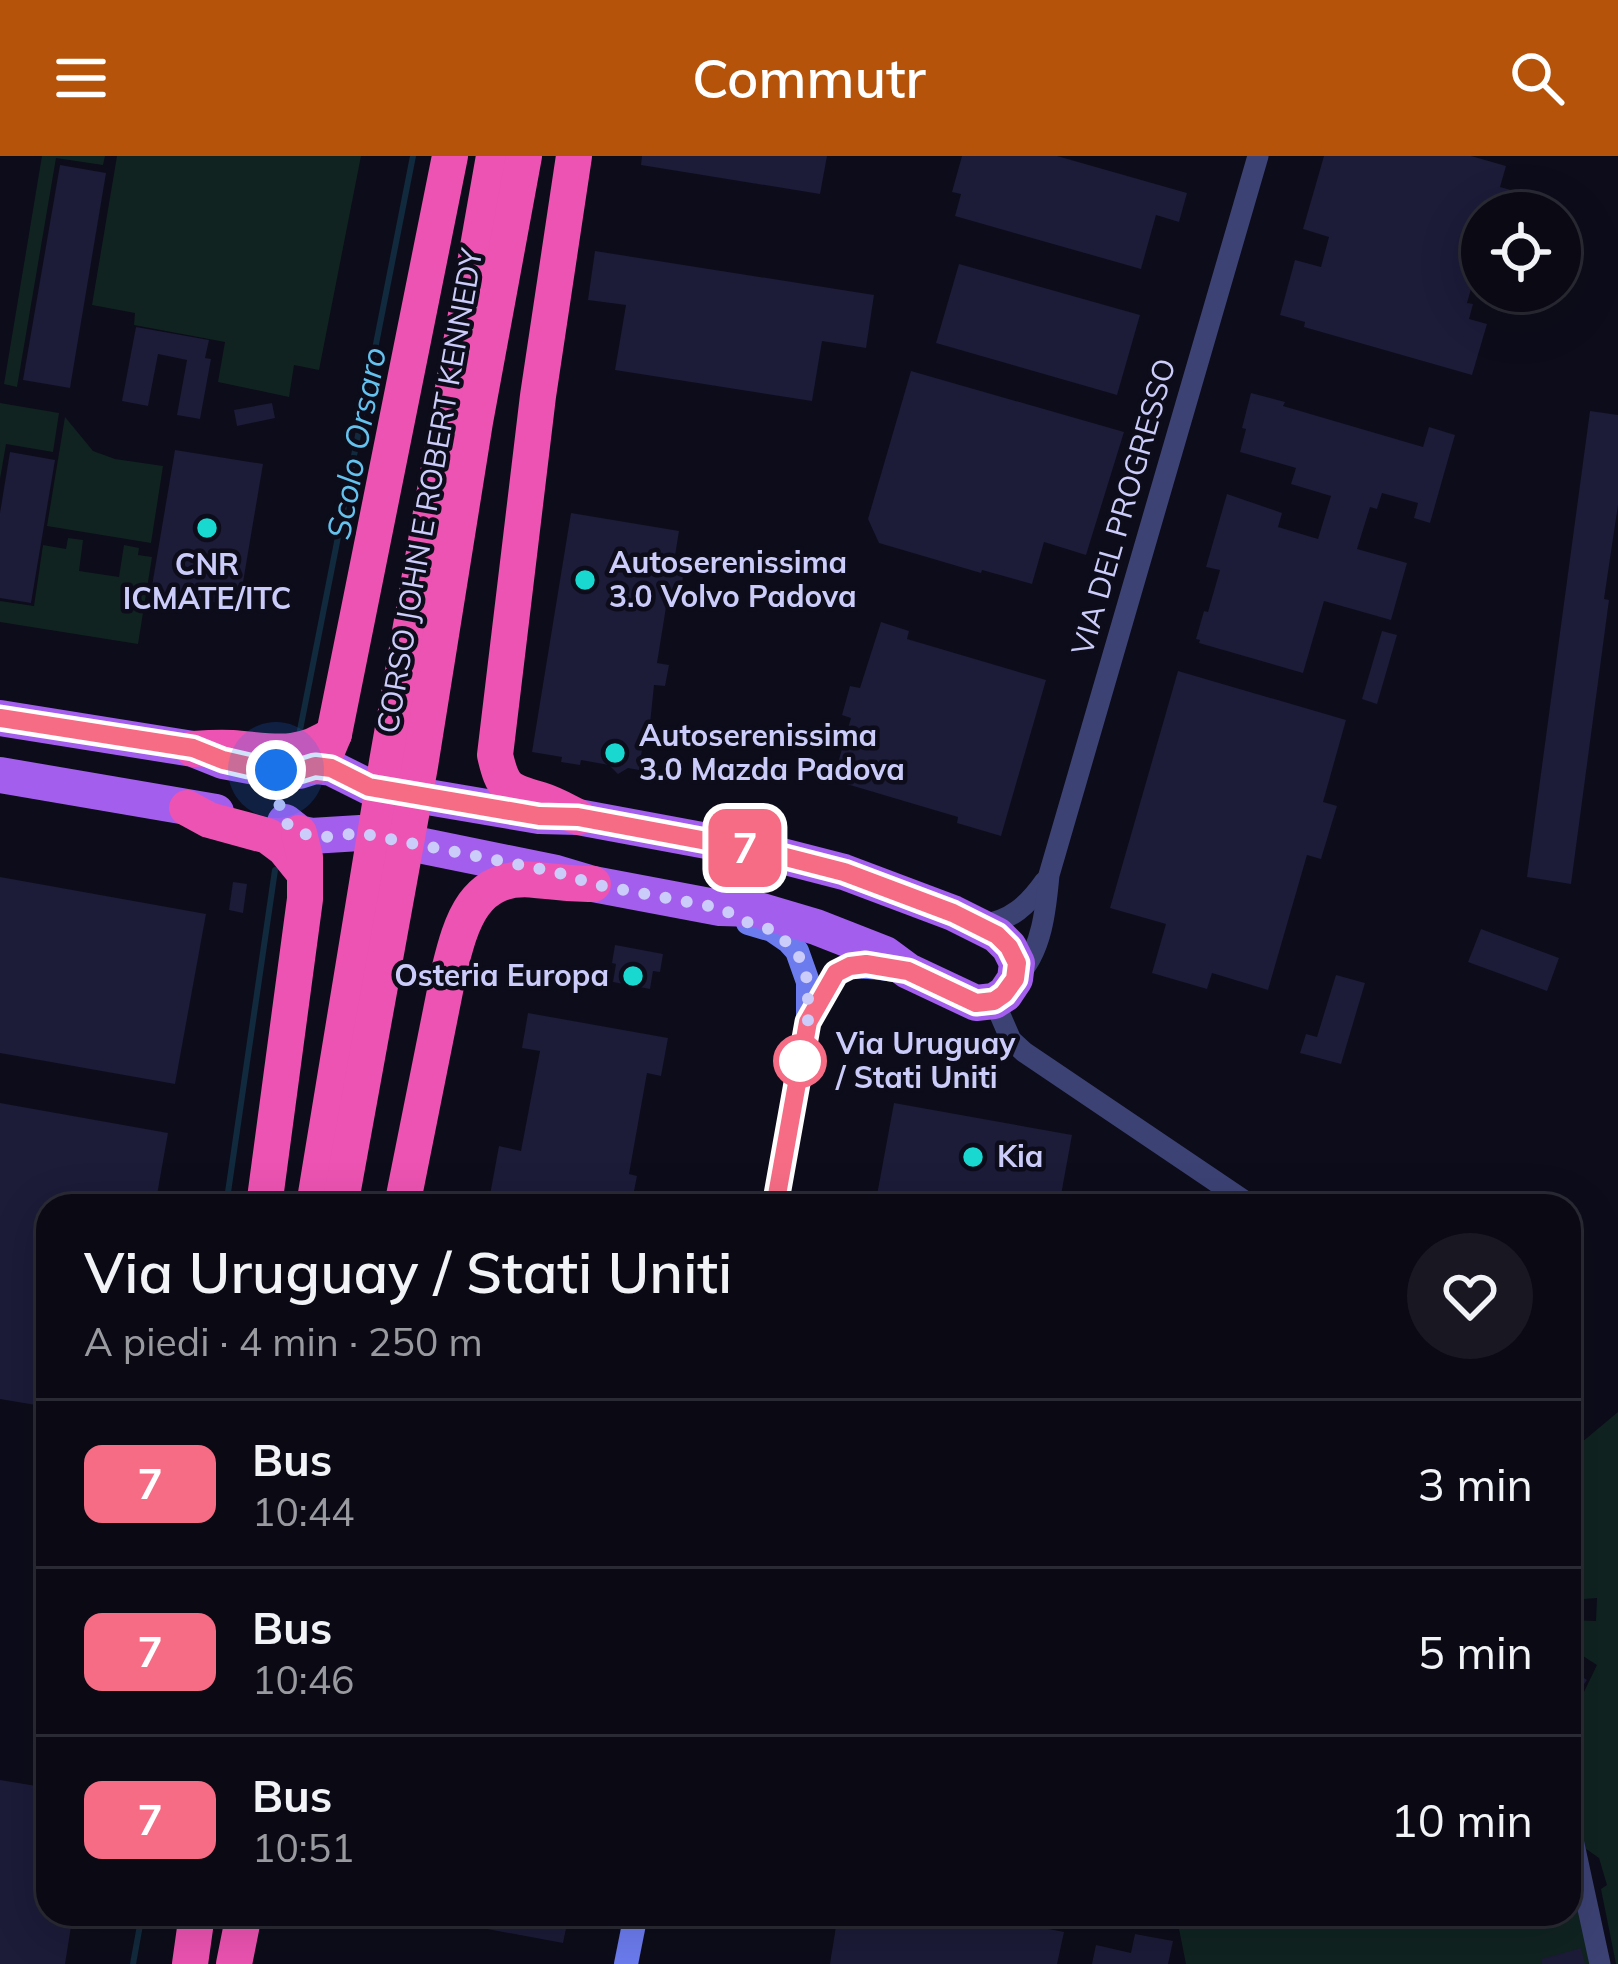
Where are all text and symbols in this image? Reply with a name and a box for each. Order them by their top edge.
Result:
text: Commutr [692,44,926,112]
icon: menu [48,45,114,111]
icon: search [1504,45,1570,111]
map controls [1461,192,1581,312]
button: locate [1461,192,1581,312]
street label: CORSO JOHN E ROBERT KENNEDY [368,245,491,736]
water label: Scolo Orsaro [317,343,394,542]
street label: VIA DEL PROGRESSO [1063,354,1184,659]
marker: CNR ICMATE/ITC [194,515,220,541]
place label: Autoserenissima 3.0 Volvo Padova [609,543,857,615]
place label: CNR ICMATE/ITC [123,545,291,617]
marker: Autoserenissima 3.0 Volvo Padova [572,567,598,593]
place label: Autoserenissima 3.0 Mazda Padova [639,716,905,788]
your location [246,740,306,800]
marker: Autoserenissima 3.0 Mazda Padova [602,740,628,766]
line badge: 7 [706,809,784,887]
text: 7 [732,821,758,874]
place label: Osteria Europa [394,956,609,994]
marker: Osteria Europa [620,963,646,989]
place label: Via Uruguay / Stati Uniti [835,1024,1016,1096]
marker: Via Uruguay / Stati Uniti [775,1036,825,1086]
place label: Kia [997,1137,1043,1175]
marker: Kia [960,1144,986,1170]
button: heart [1407,1233,1533,1359]
text: Via Uruguay / Stati Uniti [84,1236,732,1307]
text: A piedi · 4 min · 250 m [84,1317,483,1366]
text: Bus [252,1431,332,1487]
text: 3 min [1418,1456,1533,1512]
text: 7 [137,1457,163,1510]
text: 10:44 [252,1487,355,1536]
text: Bus [252,1599,332,1655]
text: 5 min [1418,1624,1533,1680]
text: 7 [137,1625,163,1678]
text: 10:46 [252,1655,355,1704]
text: Bus [252,1767,332,1823]
text: 10 min [1391,1792,1533,1848]
text: 7 [137,1793,163,1846]
text: 10:51 [252,1823,355,1872]

